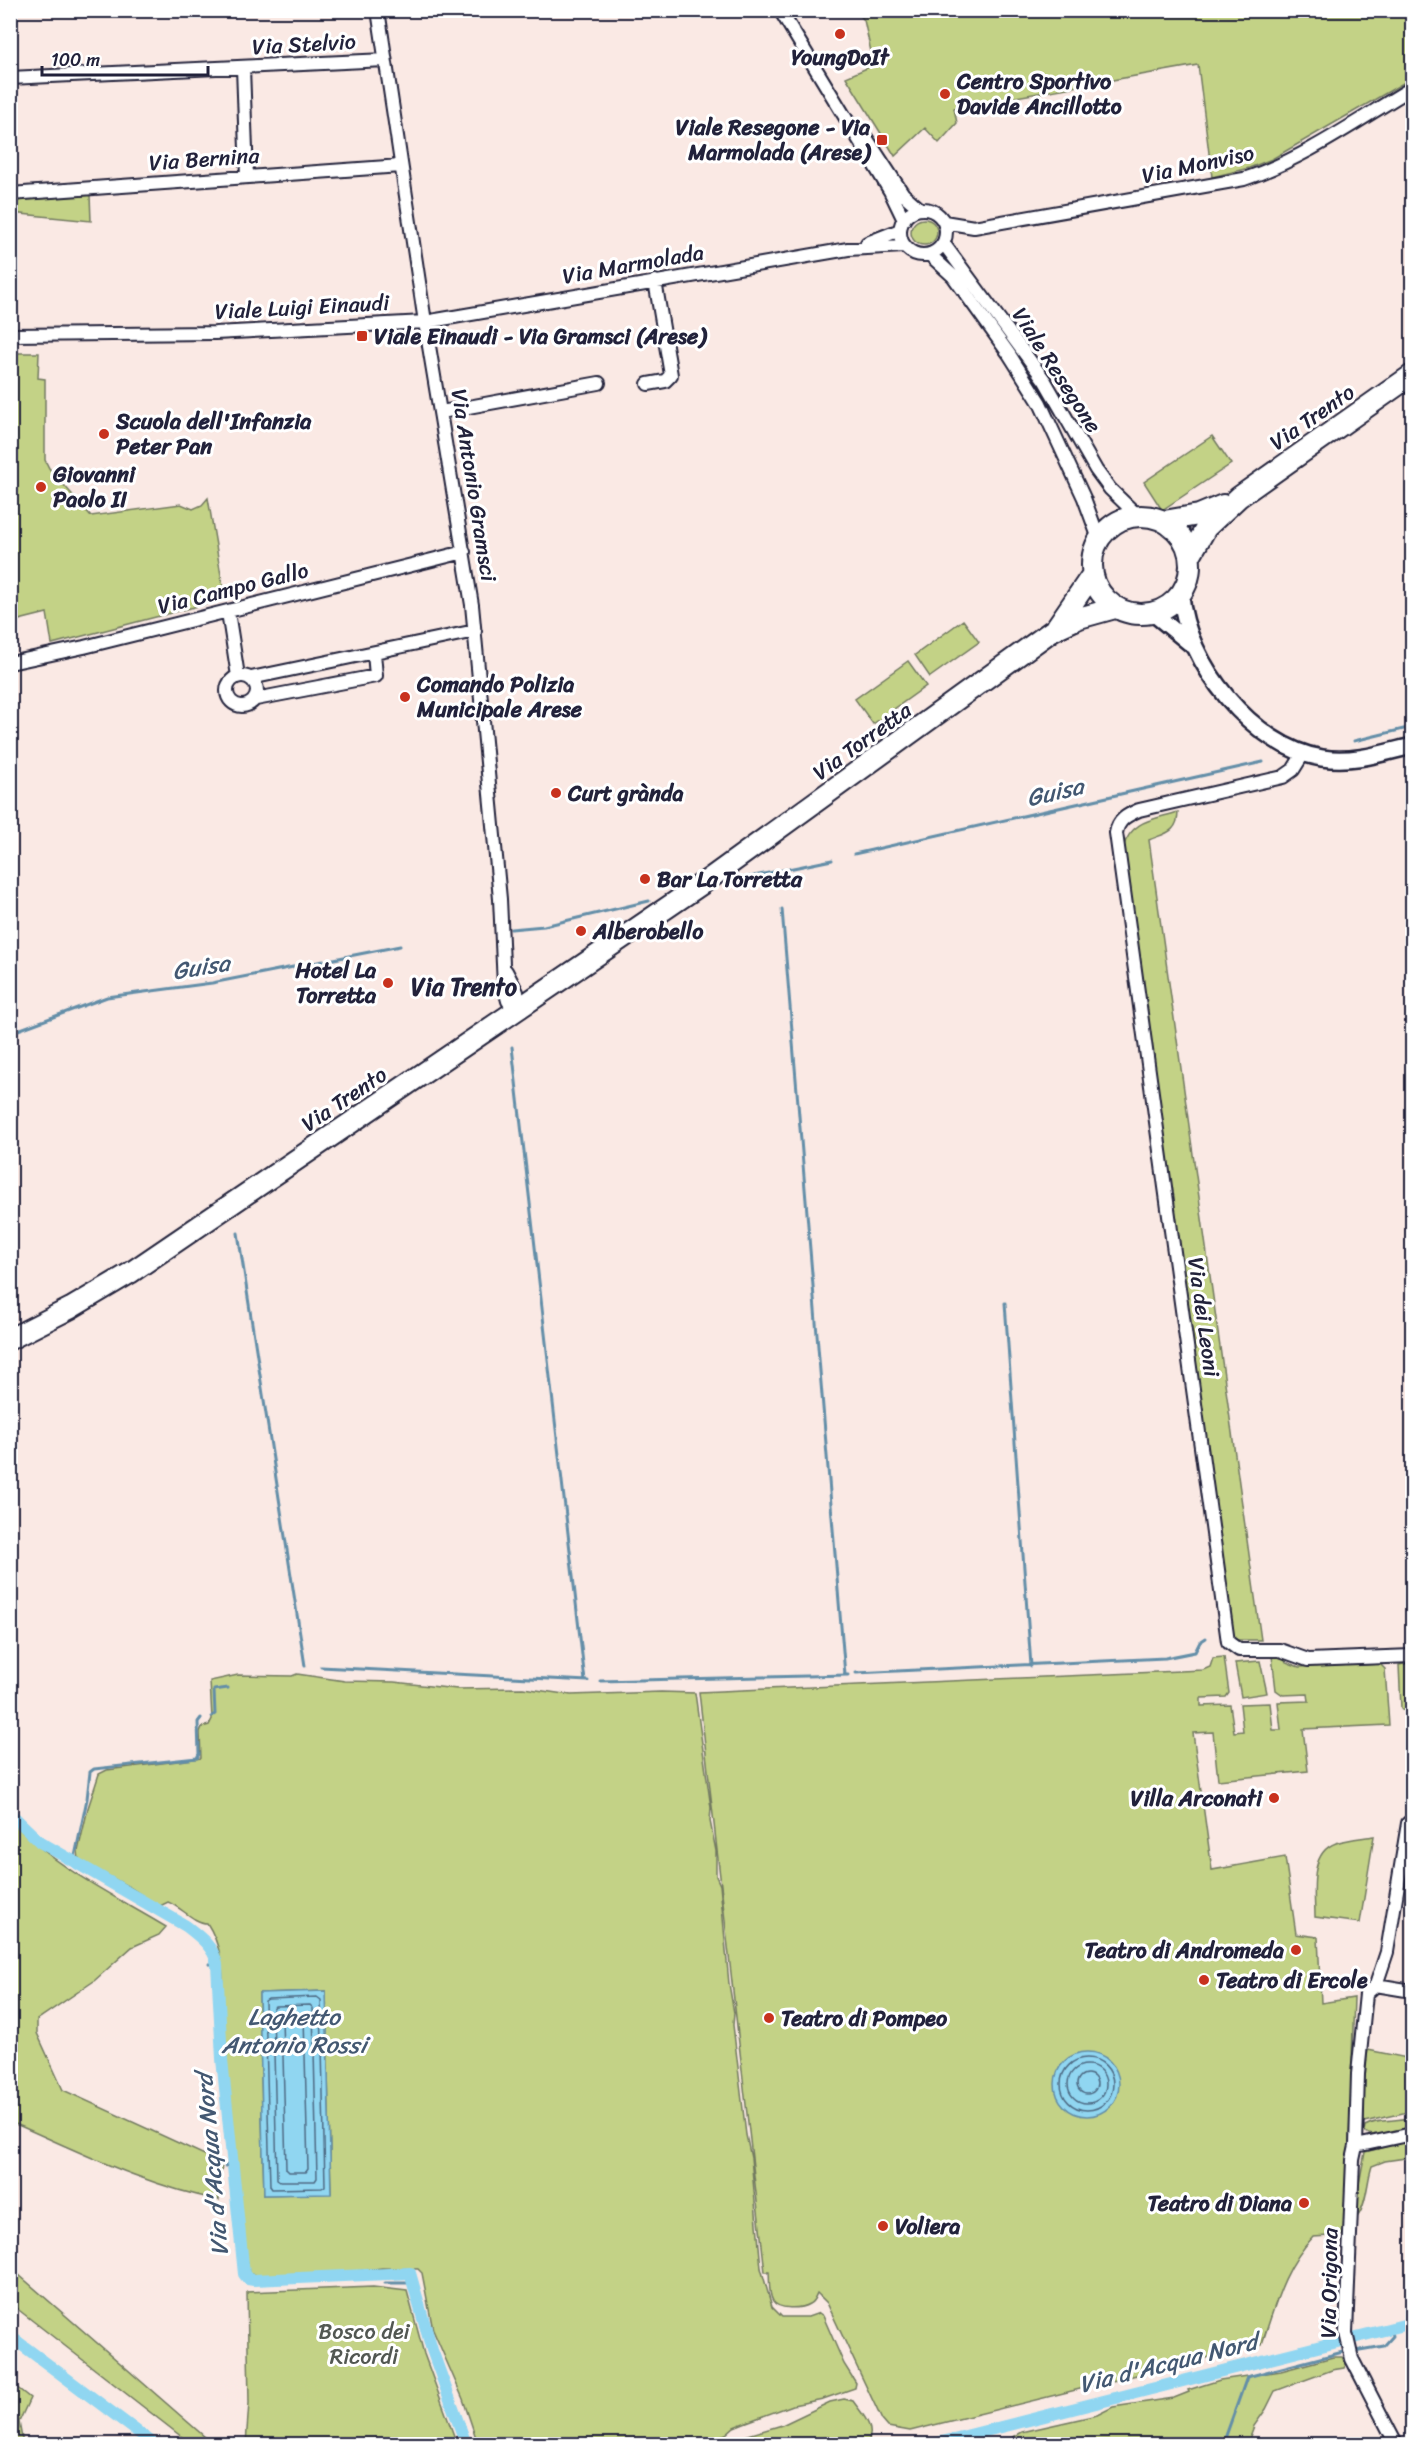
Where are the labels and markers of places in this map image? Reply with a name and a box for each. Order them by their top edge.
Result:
marker: YoungDoIt [833,27,847,41]
place label: YoungDoIt [791,38,890,77]
place label: Centro Sportivo Davide Ancillotto [956,62,1122,126]
marker: Centro Sportivo Davide Ancillotto [938,87,952,101]
place label: Viale Resegone - Via Marmolada (Arese) [675,108,872,172]
marker: Viale Resegone - Via Marmolada (Arese) [875,133,889,147]
place label: Viale Einaudi - Via Gramsci (Arese) [374,317,708,356]
marker: Viale Einaudi - Via Gramsci (Arese) [355,329,369,343]
place label: Scuola dell'Infanzia Peter Pan [115,402,312,466]
marker: Scuola dell'Infanzia Peter Pan [97,427,111,441]
place label: Giovanni Paolo II [52,455,137,519]
marker: Giovanni Paolo II [34,480,48,494]
place label: Comando Polizia Municipale Arese [416,665,583,729]
marker: Comando Polizia Municipale Arese [398,690,412,704]
place label: Curt grànda [567,774,684,813]
marker: Curt grànda [549,786,563,800]
place label: Bar La Torretta [657,860,803,899]
marker: Bar La Torretta [638,872,652,886]
place label: Alberobello [592,912,704,951]
marker: Alberobello [574,924,588,938]
place label: Hotel La Torretta [294,951,377,1015]
marker: Hotel La Torretta [381,976,395,990]
place label: Villa Arconati [1130,1779,1264,1818]
marker: Villa Arconati [1267,1791,1281,1805]
place label: Teatro di Andromeda [1085,1931,1284,1970]
marker: Teatro di Andromeda [1289,1943,1303,1957]
place label: Teatro di Ercole [1216,1961,1368,2000]
marker: Teatro di Ercole [1197,1973,1211,1987]
place label: Teatro di Pompeo [781,1999,948,2038]
marker: Teatro di Pompeo [762,2011,776,2025]
place label: Teatro di Diana [1148,2184,1292,2223]
marker: Teatro di Diana [1297,2196,1311,2210]
place label: Voliera [895,2207,960,2246]
marker: Voliera [876,2219,890,2233]

